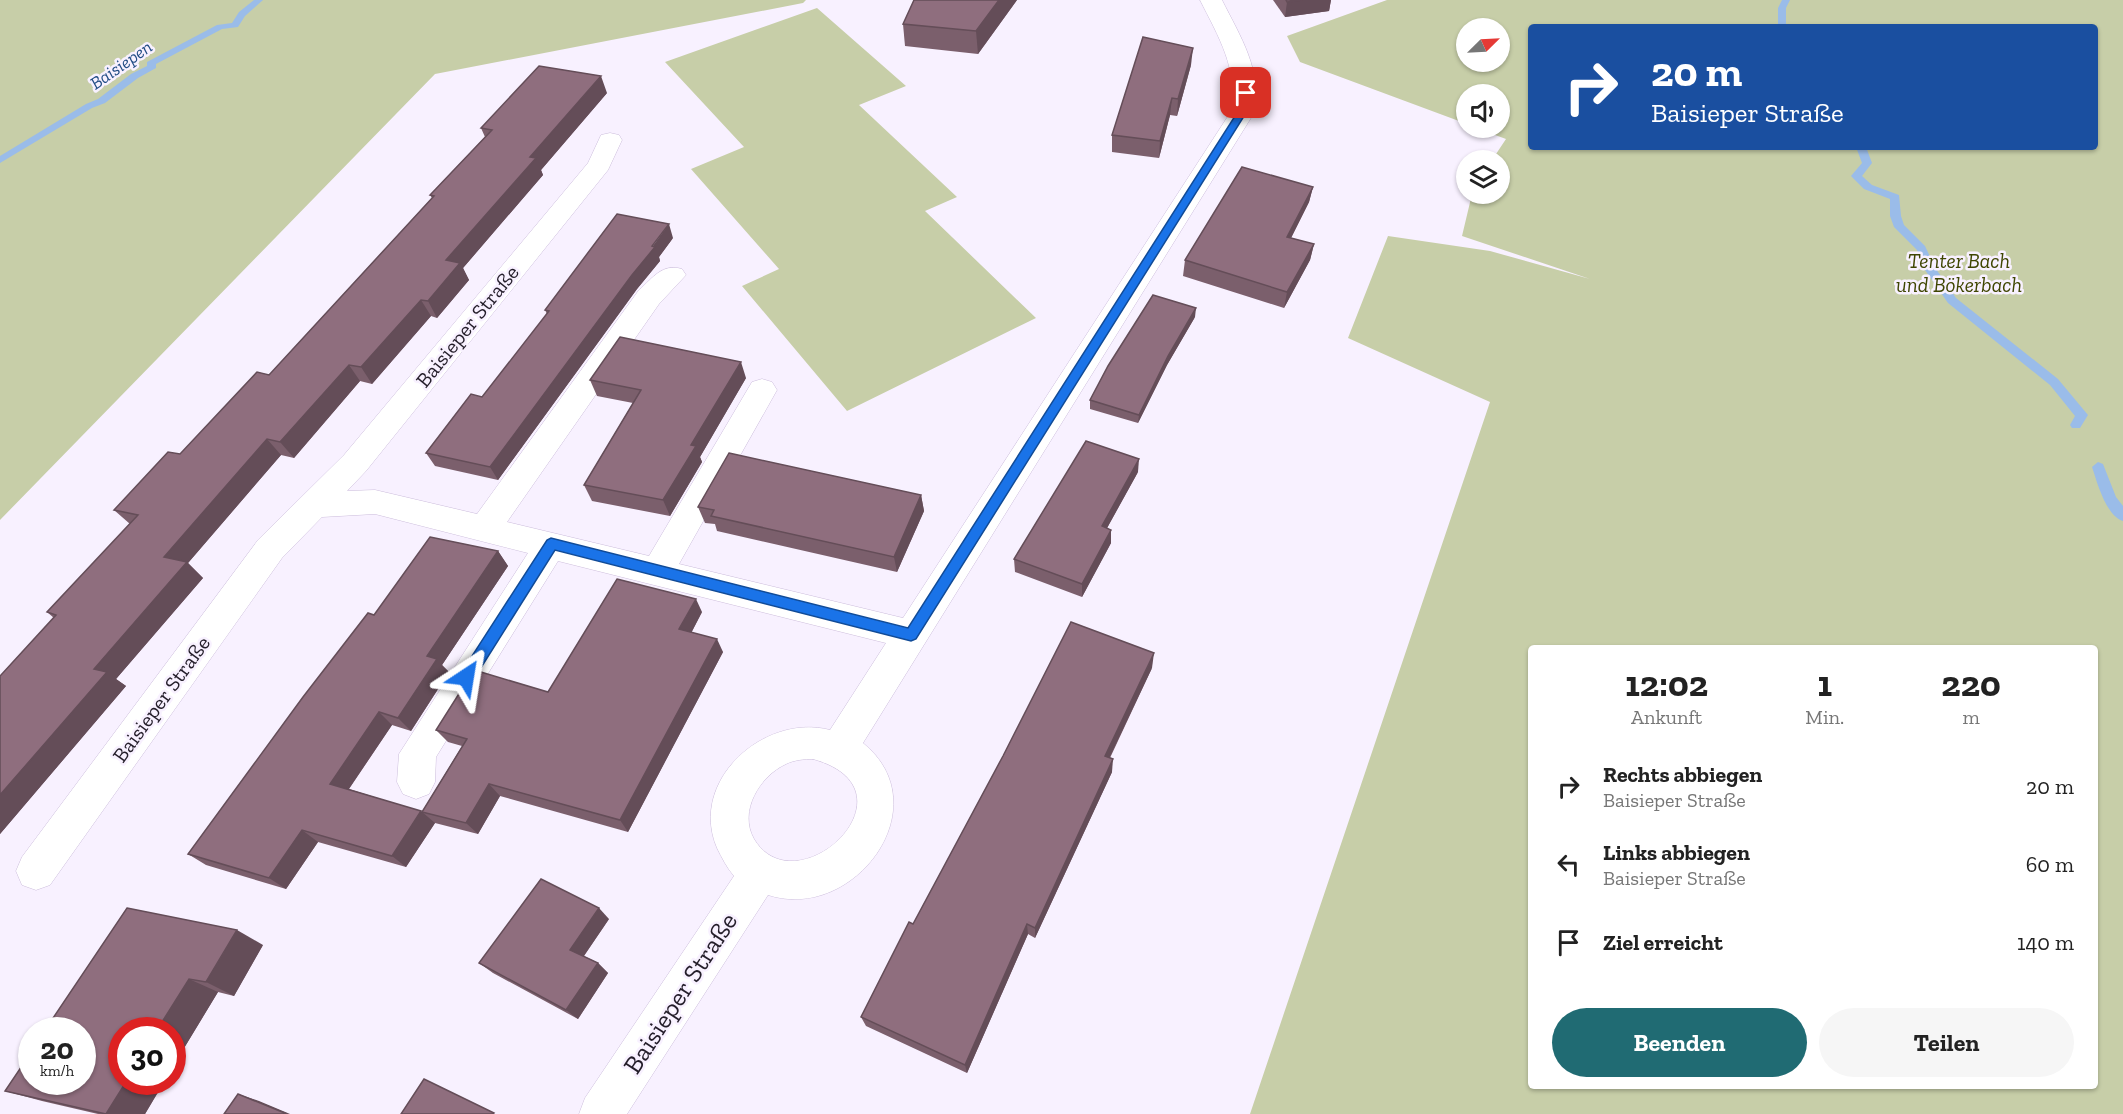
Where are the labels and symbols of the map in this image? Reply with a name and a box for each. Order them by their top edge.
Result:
north arrow [1456,18,1510,72]
water label: Baisiepen [86,36,156,94]
pin [1220,67,1271,118]
park label: Tenter Bach und Bökerbach [1896,248,2022,297]
street label: Baisieper Straße [410,260,524,392]
street label: Baisieper Straße [107,631,215,767]
position arrow [434,645,498,709]
street label: Baisieper Straße [616,906,744,1080]
speed limit sign: 30 [108,1017,186,1095]

